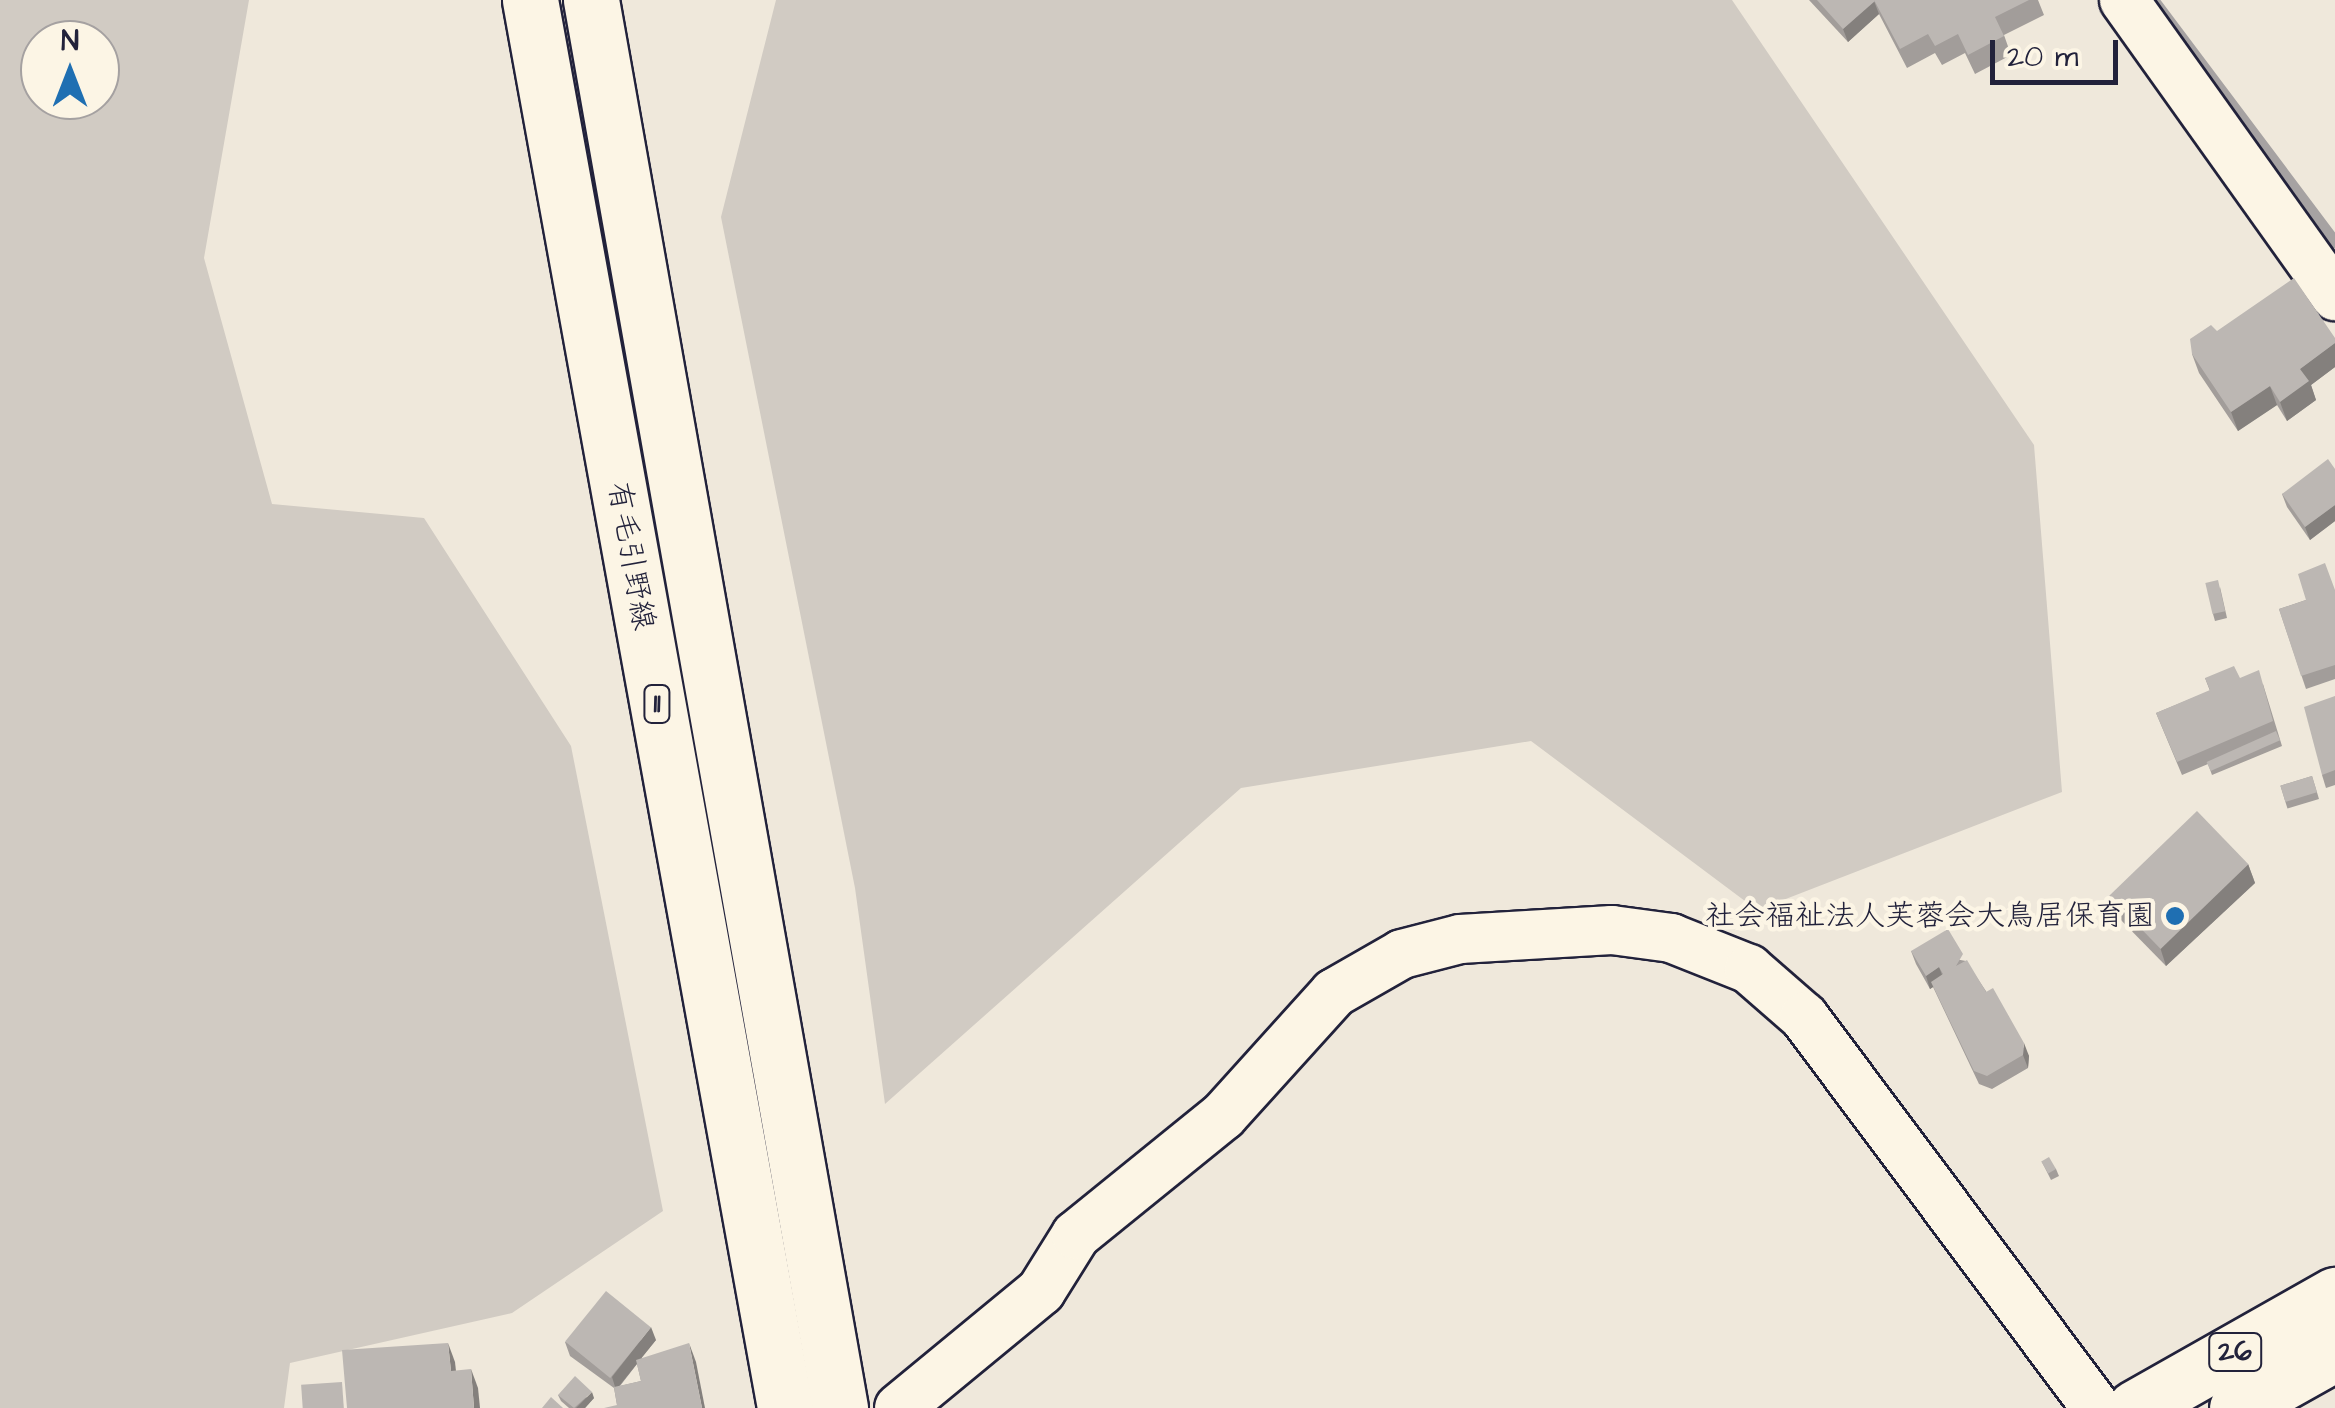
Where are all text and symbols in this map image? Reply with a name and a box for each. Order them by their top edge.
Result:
north arrow [20,20,120,120]
scale bar [1995,20,2122,82]
text: N [61,22,79,61]
text: 20 m [2007,36,2078,78]
street label: 有毛引野線 [600,479,662,633]
road number: 11 [642,681,672,727]
place label: 社会福祉法人芙蓉会大鳥居保育園 [1705,898,2155,934]
marker: 社会福祉法人芙蓉会大鳥居保育園 [2164,905,2186,927]
road number: 26 [2208,1329,2262,1375]

